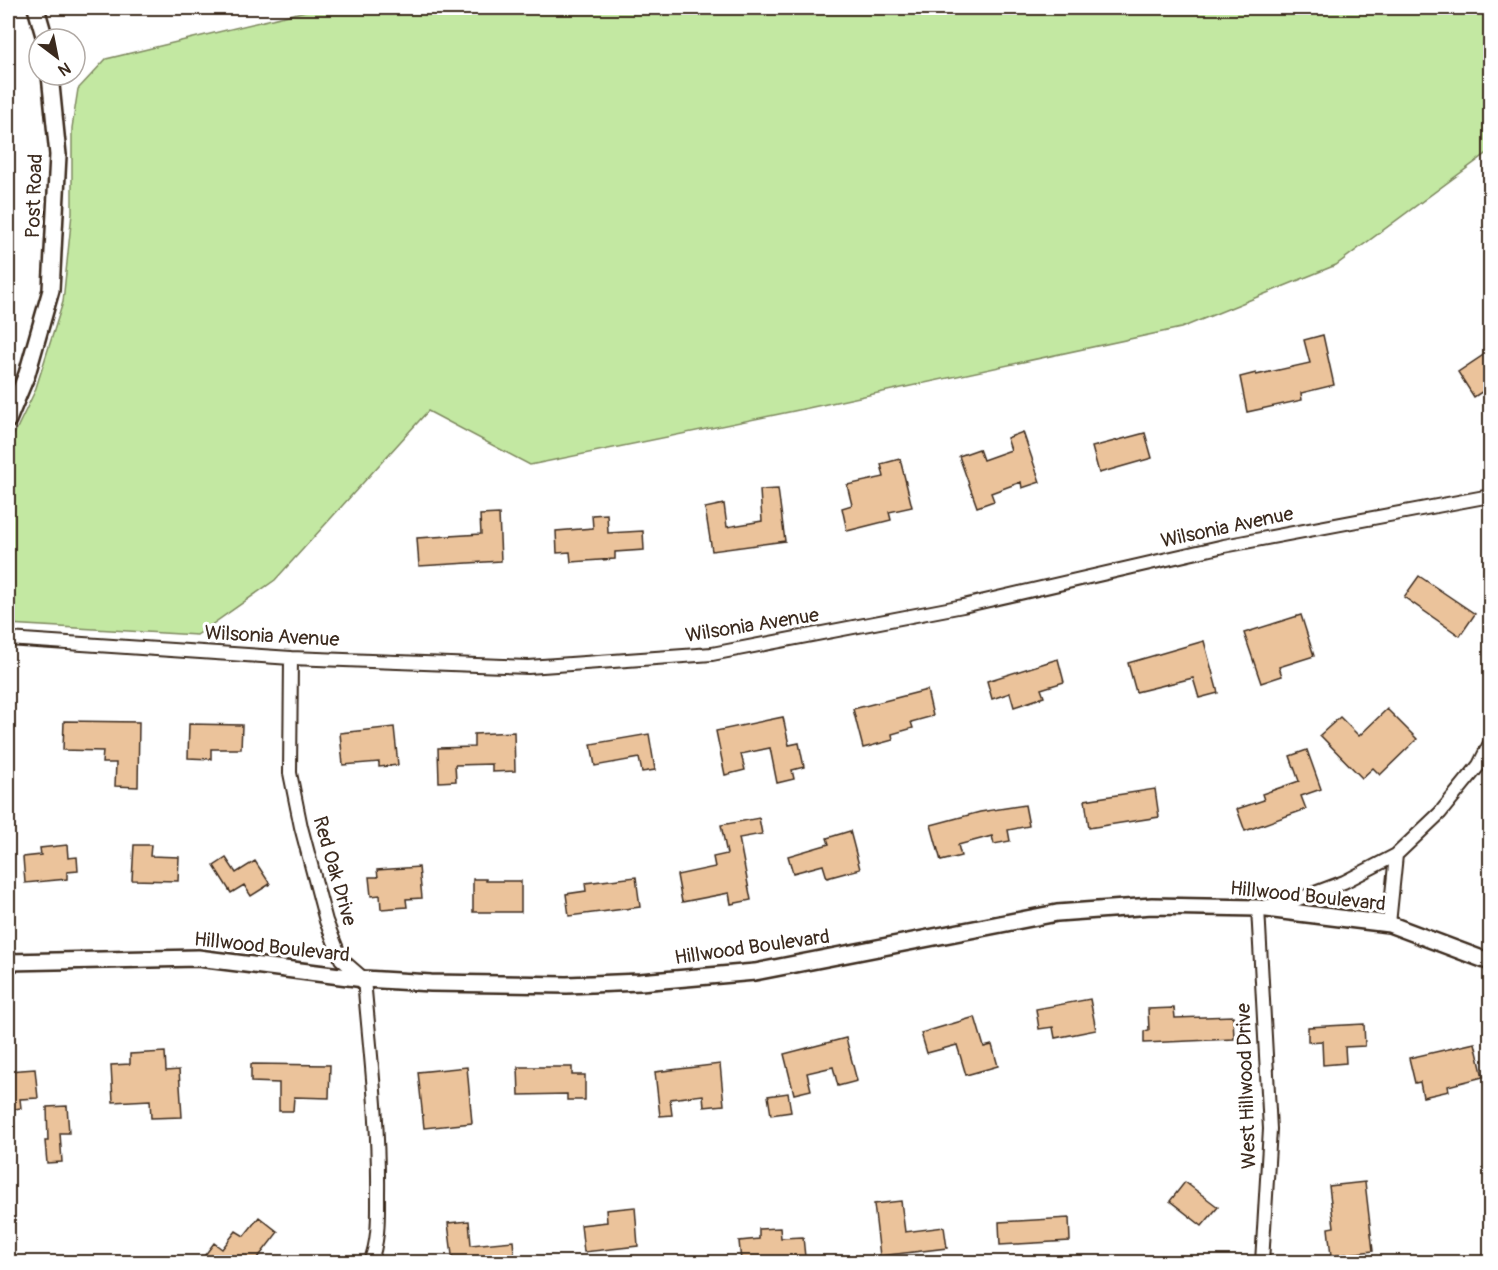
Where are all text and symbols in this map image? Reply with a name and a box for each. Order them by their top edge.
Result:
north arrow [27,27,87,87]
text: N [54,58,74,80]
street label: Post Road [20,153,48,239]
street label: Wilsonia Avenue [1158,501,1296,553]
street label: Wilsonia Avenue [683,602,821,648]
street label: Wilsonia Avenue [204,620,340,652]
street label: Red Oak Drive [307,813,363,929]
street label: Hillwood Boulevard [1229,875,1387,917]
street label: Hillwood Boulevard [673,924,831,970]
street label: Hillwood Boulevard [193,926,351,968]
street label: West Hillwood Drive [1231,1003,1261,1169]

